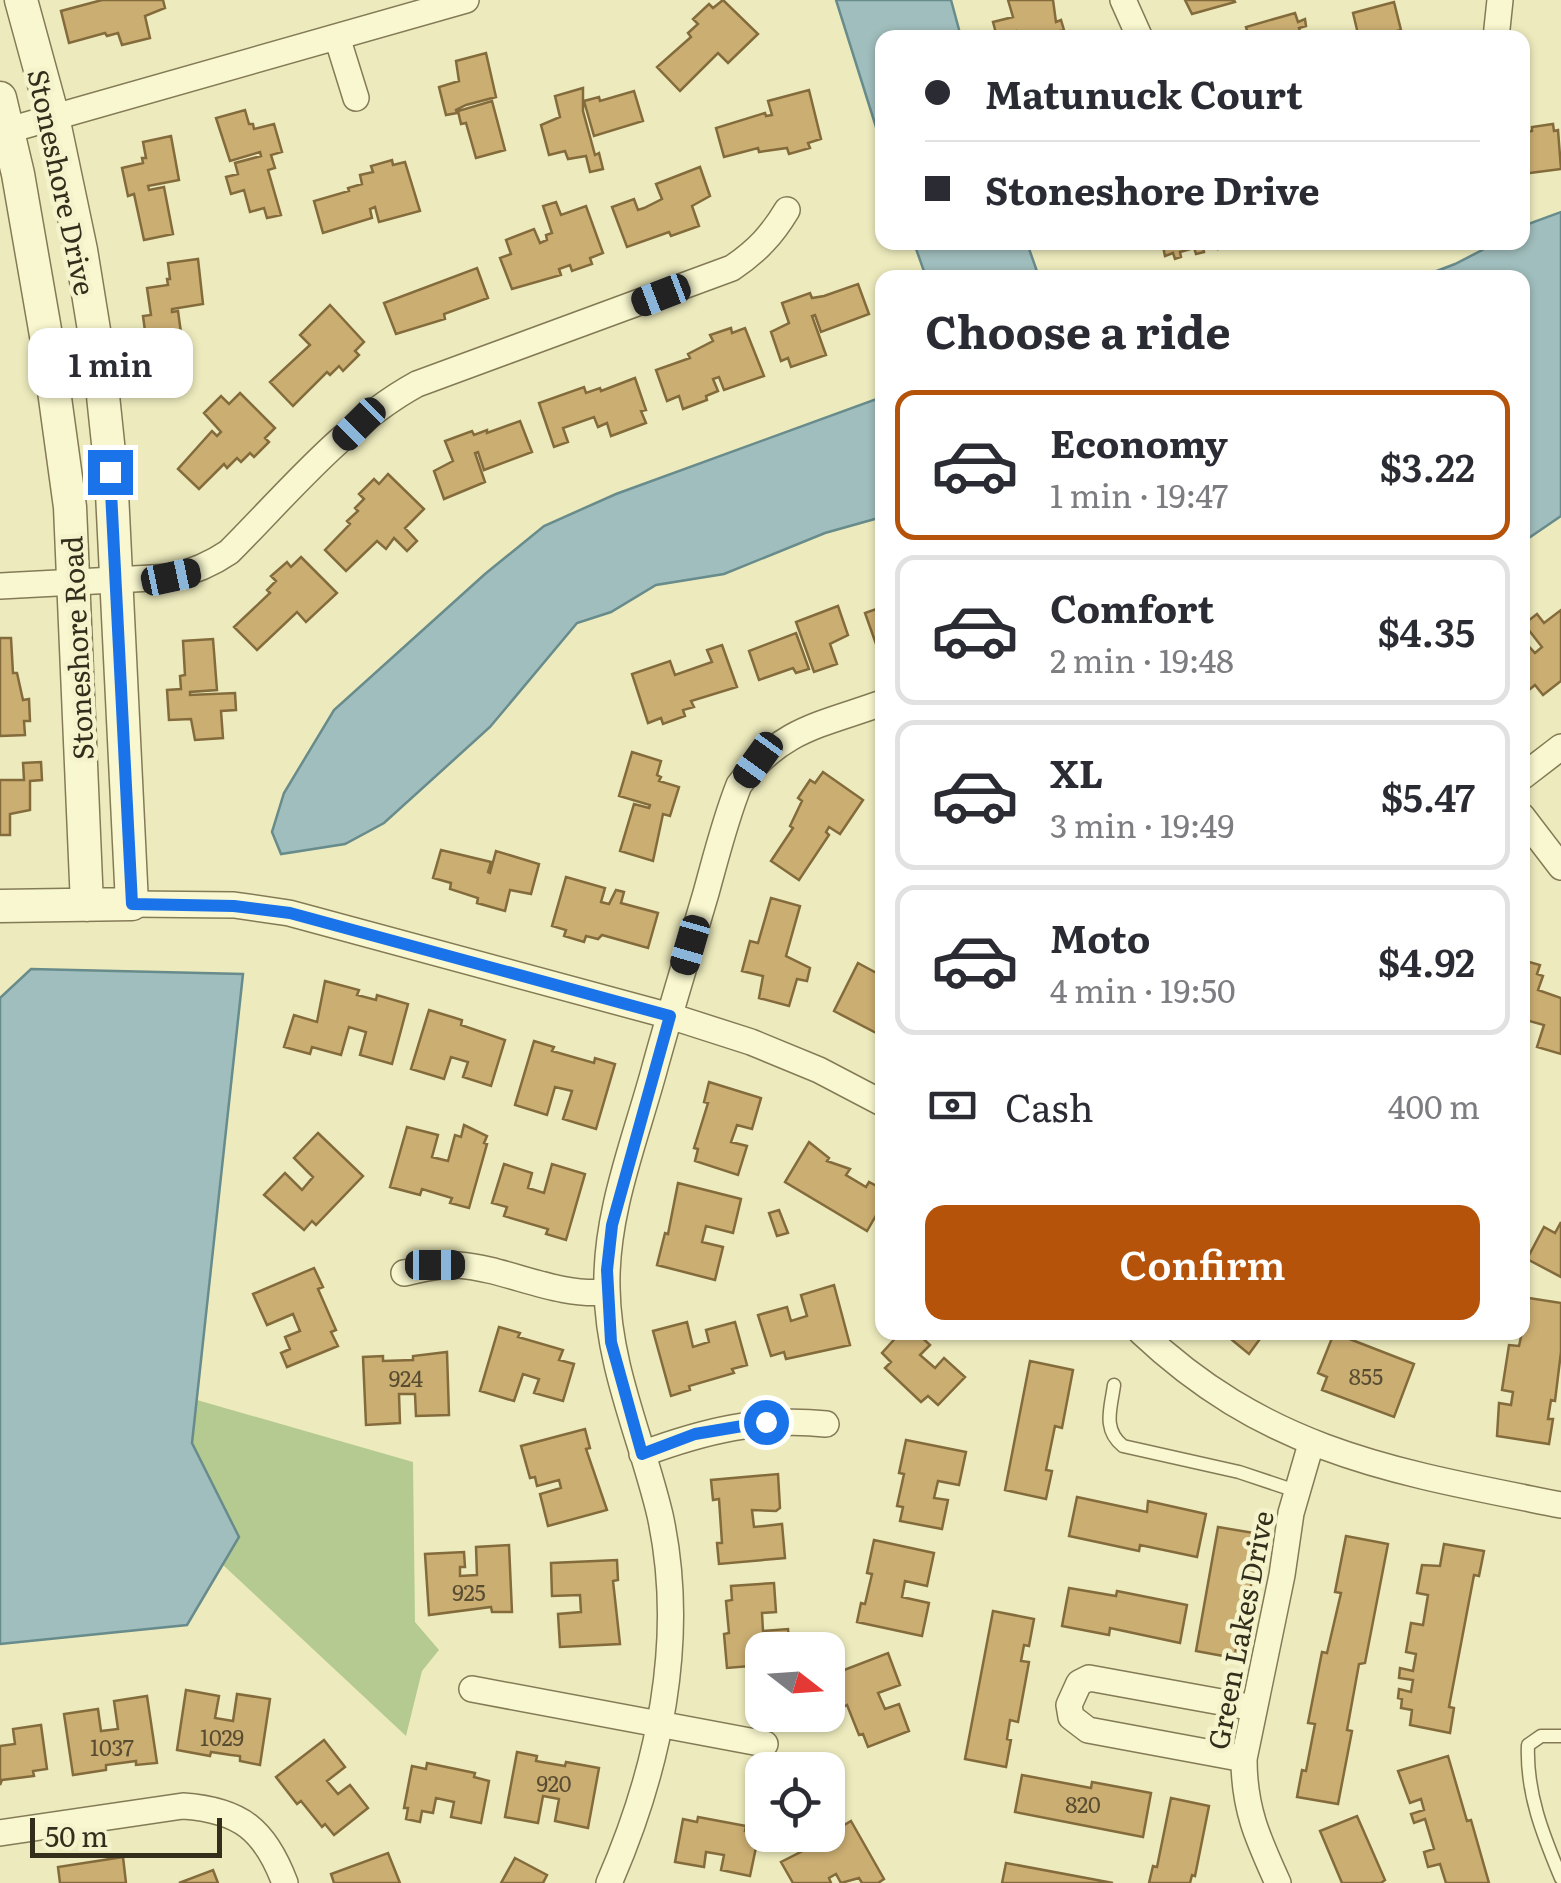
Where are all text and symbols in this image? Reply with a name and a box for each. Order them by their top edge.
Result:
text: Matunuck Court [985,64,1303,121]
street label: Stoneshore Drive [19,65,107,299]
text: Stoneshore Drive [985,160,1320,217]
car [628,270,694,320]
text: Choose a ride [925,296,1231,363]
callout: 1 min [28,327,192,397]
text: 1 min [68,339,153,387]
car [327,392,391,456]
text: Economy [1050,413,1228,470]
icon: car [930,420,1020,510]
text: $3.22 [1380,437,1475,494]
route end [88,450,133,495]
text: 1 min · 19:47 [1050,470,1228,518]
street label: Stoneshore Road [49,535,103,761]
car [139,556,203,598]
text: Comfort [1050,578,1214,635]
icon: car [930,585,1020,675]
text: $4.35 [1377,602,1475,659]
text: 2 min · 19:48 [1050,635,1234,683]
car [728,727,788,793]
text: XL [1050,743,1103,800]
icon: car [930,750,1020,840]
text: $5.47 [1381,767,1475,824]
text: 3 min · 19:49 [1050,800,1234,848]
text: Moto [1050,908,1150,965]
car [667,912,713,978]
icon: car [930,915,1020,1005]
text: $4.92 [1378,932,1475,989]
text: 4 min · 19:50 [1050,965,1236,1013]
text: Cash [1005,1077,1094,1134]
icon: cash [925,1078,980,1133]
text: 400 m [1388,1081,1480,1129]
button: Confirm [925,1205,1480,1320]
car [405,1250,465,1280]
house number: 855 [1349,1359,1383,1392]
house number: 924 [389,1361,423,1394]
route start [744,1400,789,1445]
street label: Green Lakes Drive [1195,1507,1283,1753]
house number: 925 [452,1575,486,1608]
north arrow [745,1632,845,1732]
map controls [745,1632,845,1852]
house number: 1029 [200,1720,244,1753]
house number: 1037 [90,1730,134,1763]
button: locate [745,1752,845,1852]
house number: 920 [536,1766,572,1799]
house number: 820 [1065,1787,1101,1820]
scale bar [30,1813,222,1858]
text: 50 m [45,1814,108,1856]

